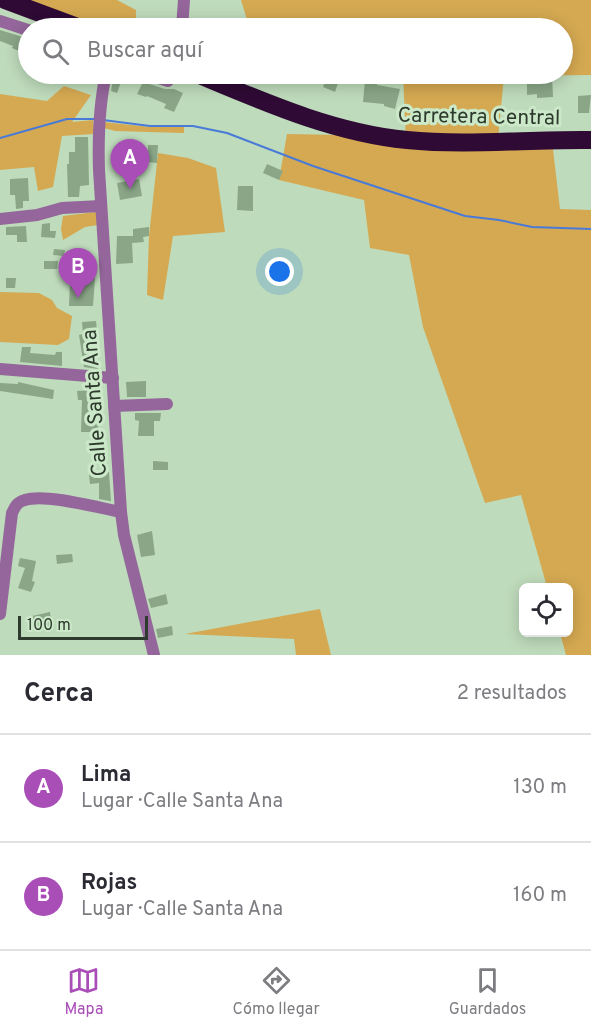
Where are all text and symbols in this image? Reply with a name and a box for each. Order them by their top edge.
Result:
search box [18,18,573,84]
icon: search [39,35,72,68]
text: Buscar aquí [87,38,203,65]
street label: Carretera Central [397,103,561,132]
pin: A [110,140,150,189]
pin: B [58,248,98,298]
your location [265,257,294,286]
street label: Calle Santa Ana [77,328,114,477]
map controls [519,583,573,637]
button: locate [519,583,573,637]
scale bar [18,613,148,640]
text: 100 m [27,616,71,636]
text: Cerca [24,678,94,711]
text: 2 resultados [457,681,567,707]
text: Lima [81,762,131,789]
text: A [36,775,51,801]
text: 130 m [513,775,567,801]
text: Lugar · Calle Santa Ana [81,789,283,815]
text: Rojas [81,870,137,897]
text: B [37,883,50,909]
text: 160 m [513,883,567,909]
text: Lugar · Calle Santa Ana [81,897,283,923]
tab: Mapa [65,964,103,1020]
tab: Cómo llegar [233,964,320,1020]
tab: Guardados [449,964,526,1020]

